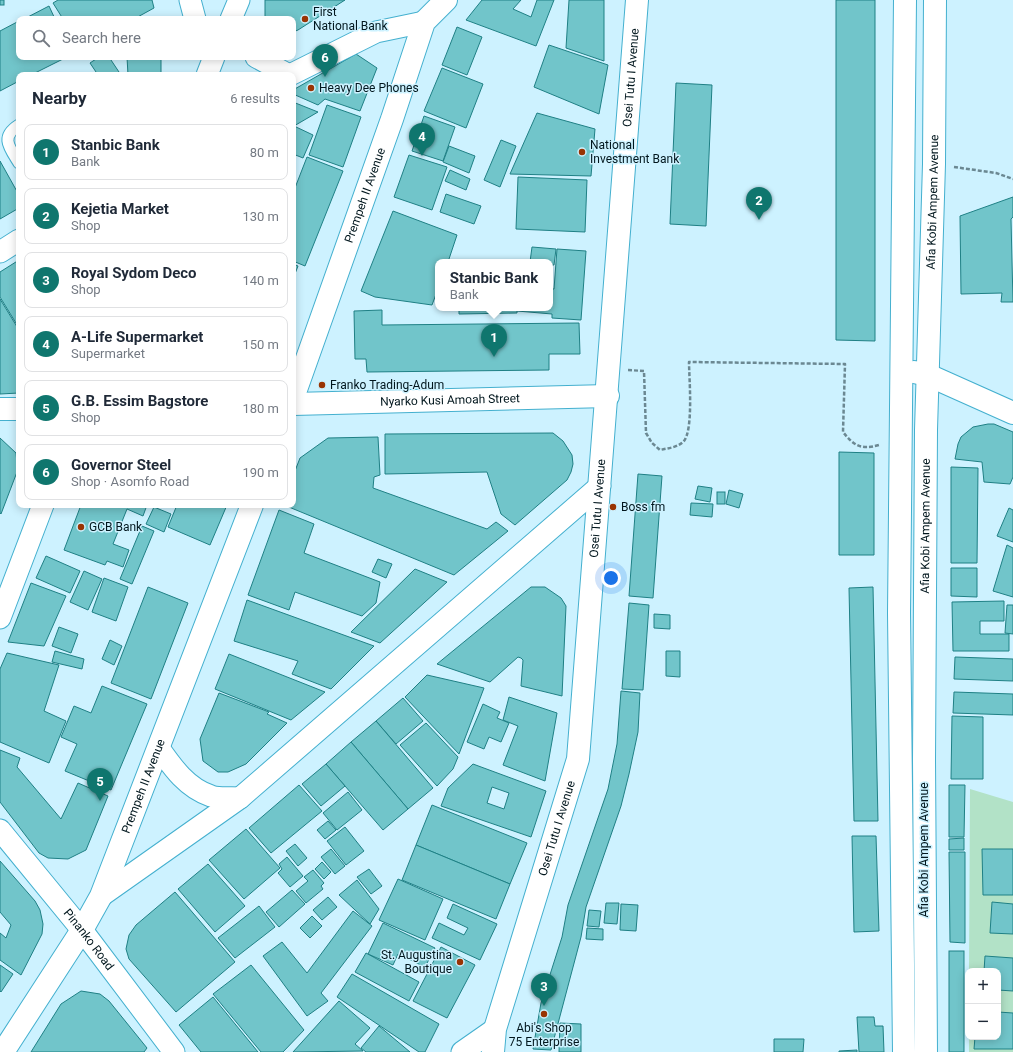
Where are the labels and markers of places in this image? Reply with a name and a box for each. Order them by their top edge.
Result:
place label: First National Bank [313,5,388,33]
marker: First National Bank [300,14,310,24]
pin: 6 [312,44,338,77]
place label: Heavy Dee Phones [319,81,419,95]
marker: Heavy Dee Phones [306,83,316,93]
pin: 4 [409,123,435,156]
place label: National Investment Bank [590,138,680,166]
marker: National Investment Bank [577,147,587,157]
pin: 2 [746,187,772,220]
pin: 1 [481,324,507,357]
place label: Franko Trading-Adum [330,378,444,392]
marker: Franko Trading-Adum [317,380,327,390]
place label: Boss fm [621,500,665,514]
marker: Boss fm [608,502,618,512]
place label: GCB Bank [89,520,143,534]
marker: GCB Bank [76,522,86,532]
pin: 5 [87,768,113,801]
place label: St. Augustina Boutique [381,948,452,976]
marker: St. Augustina Boutique [455,957,465,967]
pin: 3 [531,973,557,1006]
marker: Abi's Shop 75 Enterprise [539,1009,549,1019]
place label: Abi's Shop 75 Enterprise [509,1021,579,1049]

